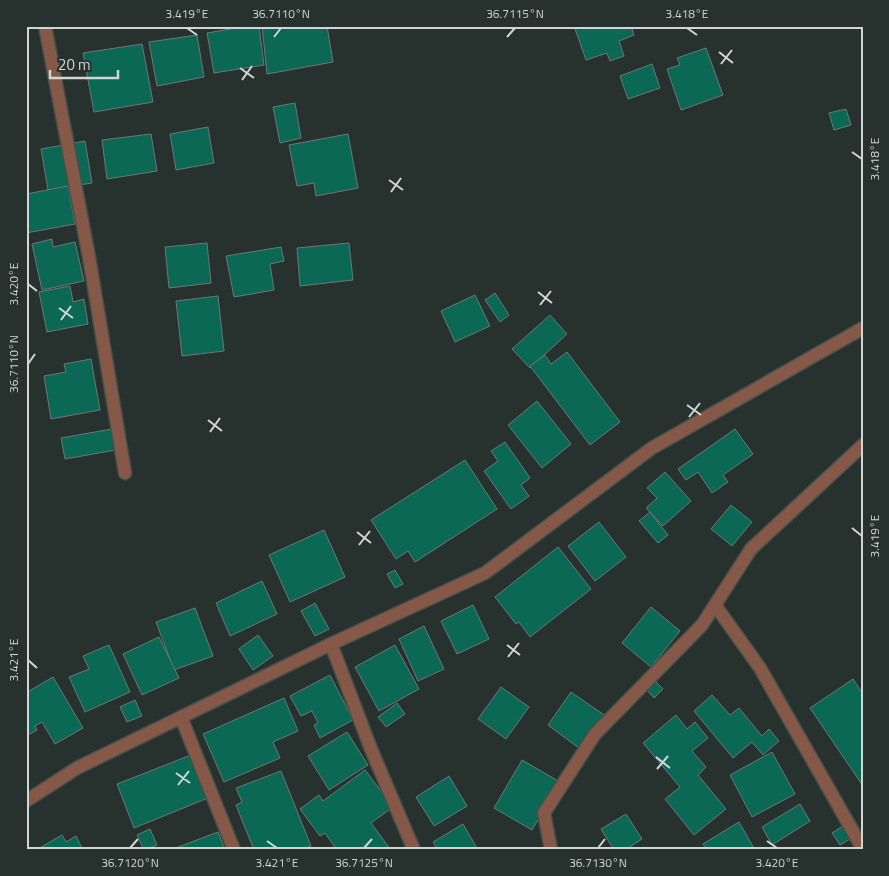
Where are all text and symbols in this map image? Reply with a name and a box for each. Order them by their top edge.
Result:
text: 3.419°E [166,4,209,23]
text: 36.7110°N [252,4,310,23]
text: 36.7115°N [486,4,544,23]
text: 3.418°E [666,4,709,23]
scale bar [50,48,118,80]
text: 20 m [58,53,91,76]
text: 3.418°E [865,137,884,180]
text: 3.420°E [4,262,23,305]
text: 36.7110°N [4,335,23,393]
text: 3.419°E [865,514,884,557]
text: 3.421°E [4,638,23,681]
text: 36.7120°N [101,853,159,872]
text: 3.421°E [256,853,299,872]
text: 36.7125°N [335,853,393,872]
text: 36.7130°N [569,853,627,872]
text: 3.420°E [756,853,799,872]

